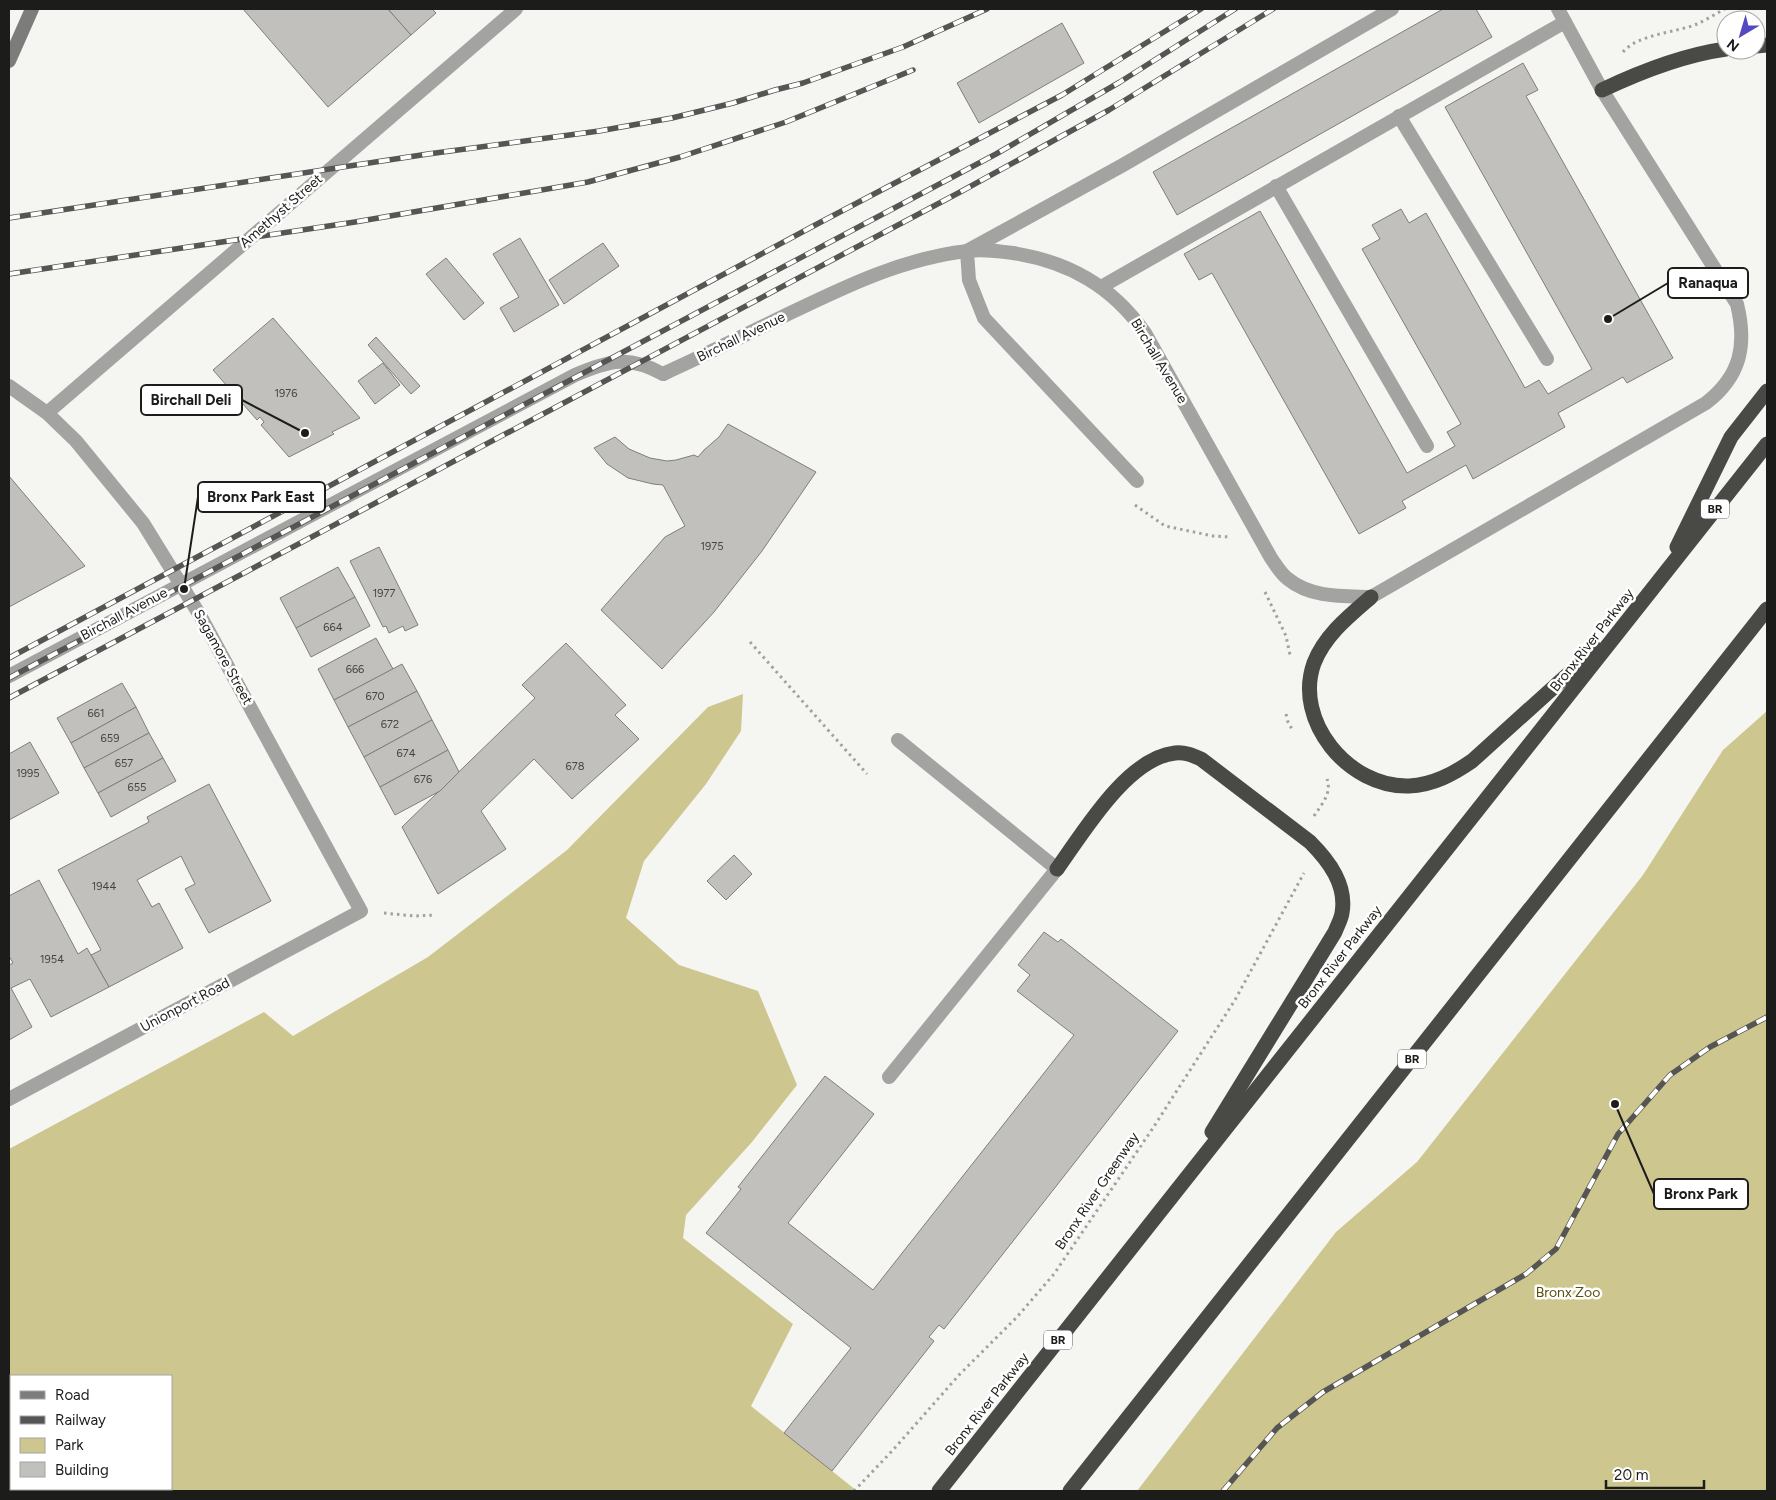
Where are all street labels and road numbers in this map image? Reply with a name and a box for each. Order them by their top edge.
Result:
street label: Amethyst Street [236,171,326,251]
street label: Birchall Avenue [694,308,788,366]
street label: Birchall Avenue [1127,315,1191,407]
road number: BR [1701,499,1729,518]
street label: Birchall Avenue [78,584,171,644]
street label: Bronx River Parkway [1546,585,1638,695]
street label: Sagamore Street [190,606,256,708]
street label: Bronx River Parkway [1294,902,1386,1012]
street label: Unionport Road [137,974,233,1036]
road number: BR [1398,1050,1426,1068]
street label: Bronx River Greenway [1051,1129,1143,1253]
road number: BR [1044,1330,1072,1350]
street label: Bronx River Parkway [941,1349,1033,1459]

